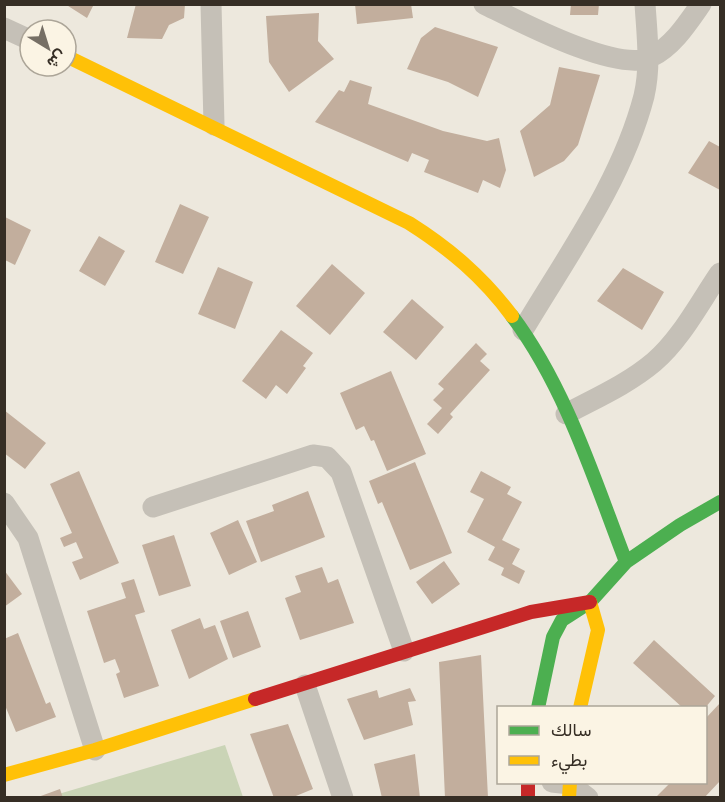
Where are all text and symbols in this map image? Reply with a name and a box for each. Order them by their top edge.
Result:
north arrow [18,18,78,78]
text: ش [43,45,70,73]
legend [497,706,707,784]
text: سالك [551,719,591,741]
text: بطيء [551,749,587,775]

